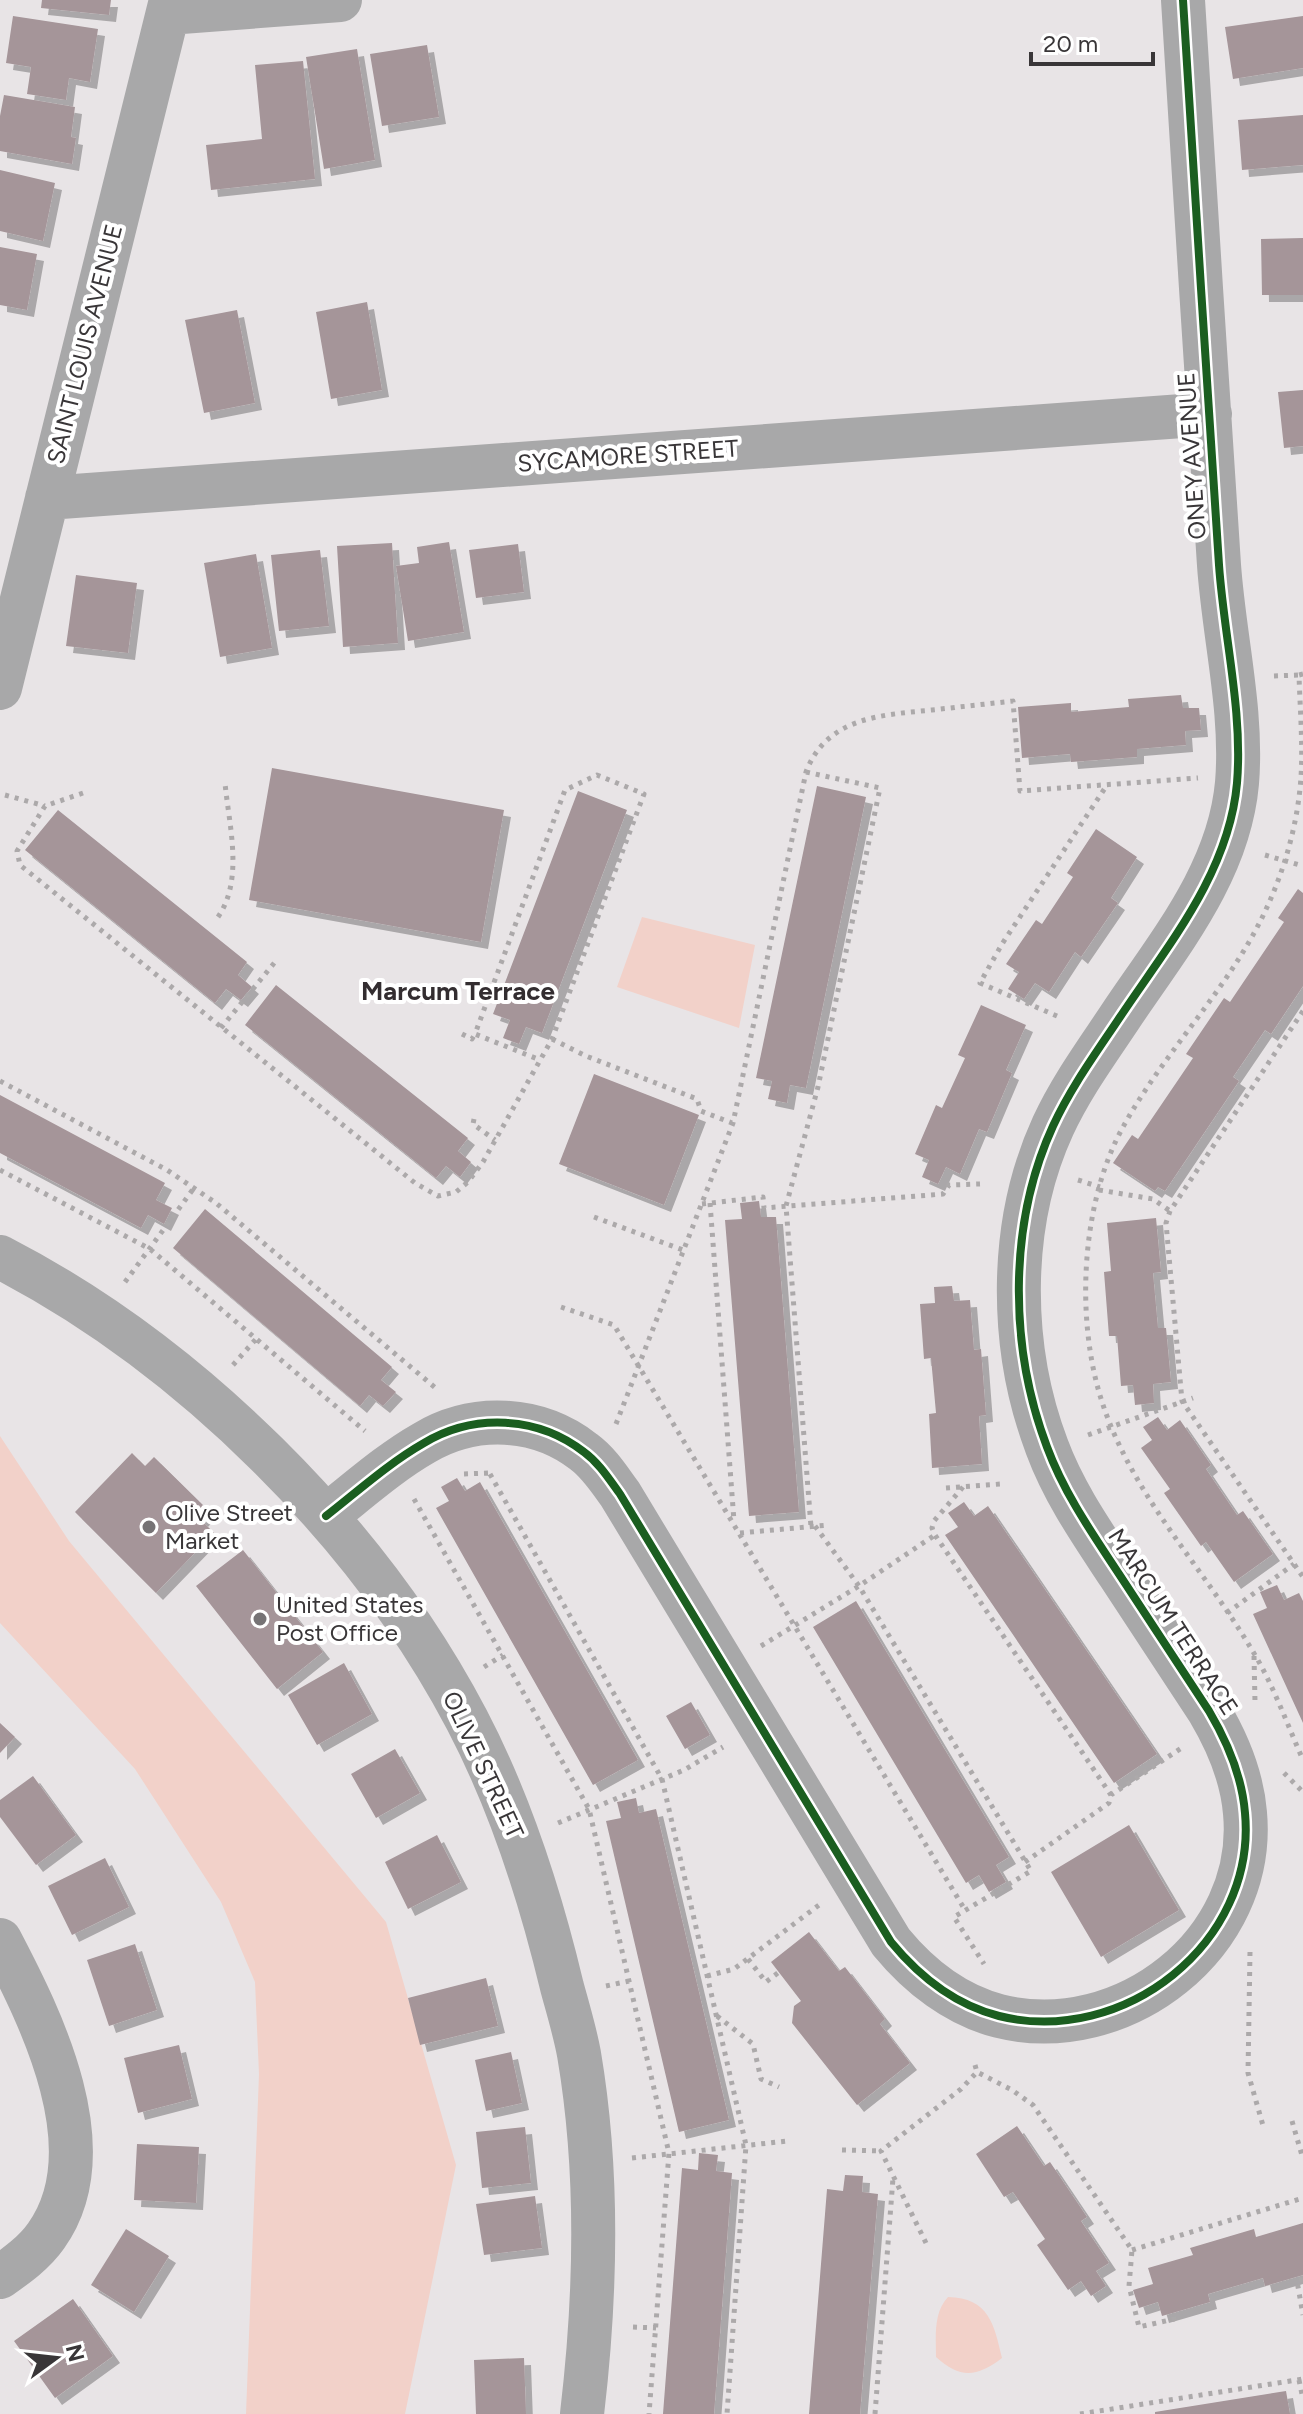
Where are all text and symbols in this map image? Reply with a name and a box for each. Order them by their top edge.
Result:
scale bar [1031,16,1153,66]
text: 20 m [1043,29,1098,58]
street label: SAINT LOUIS AVENUE [41,221,128,467]
street label: ONEY AVENUE [1171,371,1212,541]
street label: SYCAMORE STREET [516,433,739,478]
district label: Marcum Terrace [361,975,555,1007]
place label: Olive Street Market [165,1498,293,1555]
marker: Olive Street Market [140,1518,158,1536]
street label: MARCUM TERRACE [1102,1523,1245,1721]
place label: United States Post Office [276,1590,423,1647]
marker: United States Post Office [251,1610,269,1628]
street label: OLIVE STREET [437,1687,530,1843]
north arrow [16,2318,96,2398]
text: N [60,2341,90,2365]

